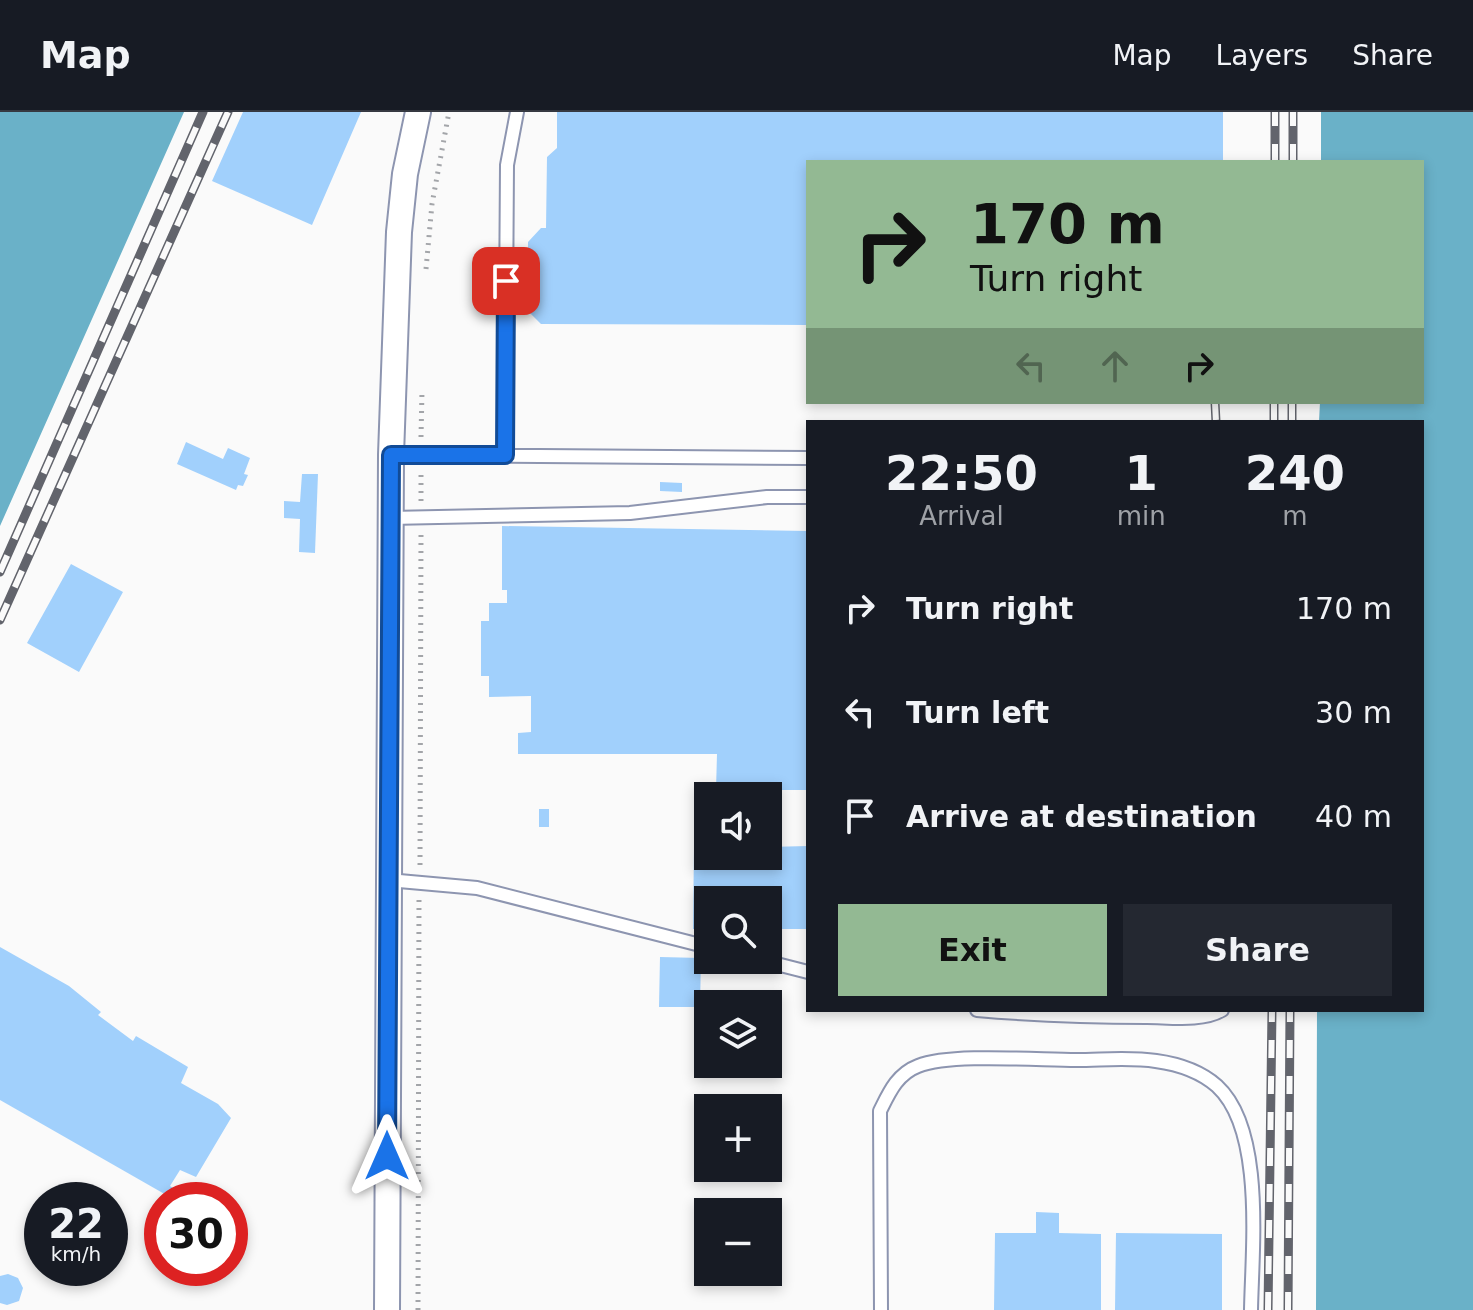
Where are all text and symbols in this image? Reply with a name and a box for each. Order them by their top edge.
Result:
text: Map [40,33,131,77]
text: Map [1112,39,1172,72]
text: Layers [1216,39,1308,72]
text: Share [1352,39,1433,72]
text: 170 m [970,191,1165,256]
icon: right [838,192,942,296]
pin [472,247,540,315]
text: Turn right [970,258,1142,299]
icon: arrive [484,259,528,303]
icon: left [1009,344,1053,388]
icon: ahead [1093,344,1137,388]
icon: right [1177,344,1221,388]
text: 22:50 [885,445,1038,501]
text: 1 [1125,445,1158,501]
text: 240 [1245,445,1345,501]
text: Arrival [919,501,1004,531]
text: min [1117,501,1166,531]
text: m [1282,501,1308,531]
icon: right [838,586,882,630]
text: Turn right [906,591,1073,626]
text: 170 m [1296,591,1392,626]
icon: left [838,690,882,734]
text: Turn left [906,695,1049,730]
text: 30 m [1315,695,1392,730]
map controls [694,782,782,1286]
button: sound [694,782,782,870]
icon: arrive [838,794,882,838]
text: Arrive at destination [906,799,1257,834]
text: 40 m [1315,799,1392,834]
button: search [694,886,782,974]
button: Exit [838,904,1107,996]
button: Share [1123,904,1392,996]
button: layers [694,990,782,1078]
button: + [694,1094,782,1182]
position arrow [345,1114,429,1198]
speed limit sign: 30 [144,1182,248,1286]
button: − [694,1198,782,1286]
text: 22 [48,1201,104,1247]
text: km/h [51,1242,101,1266]

